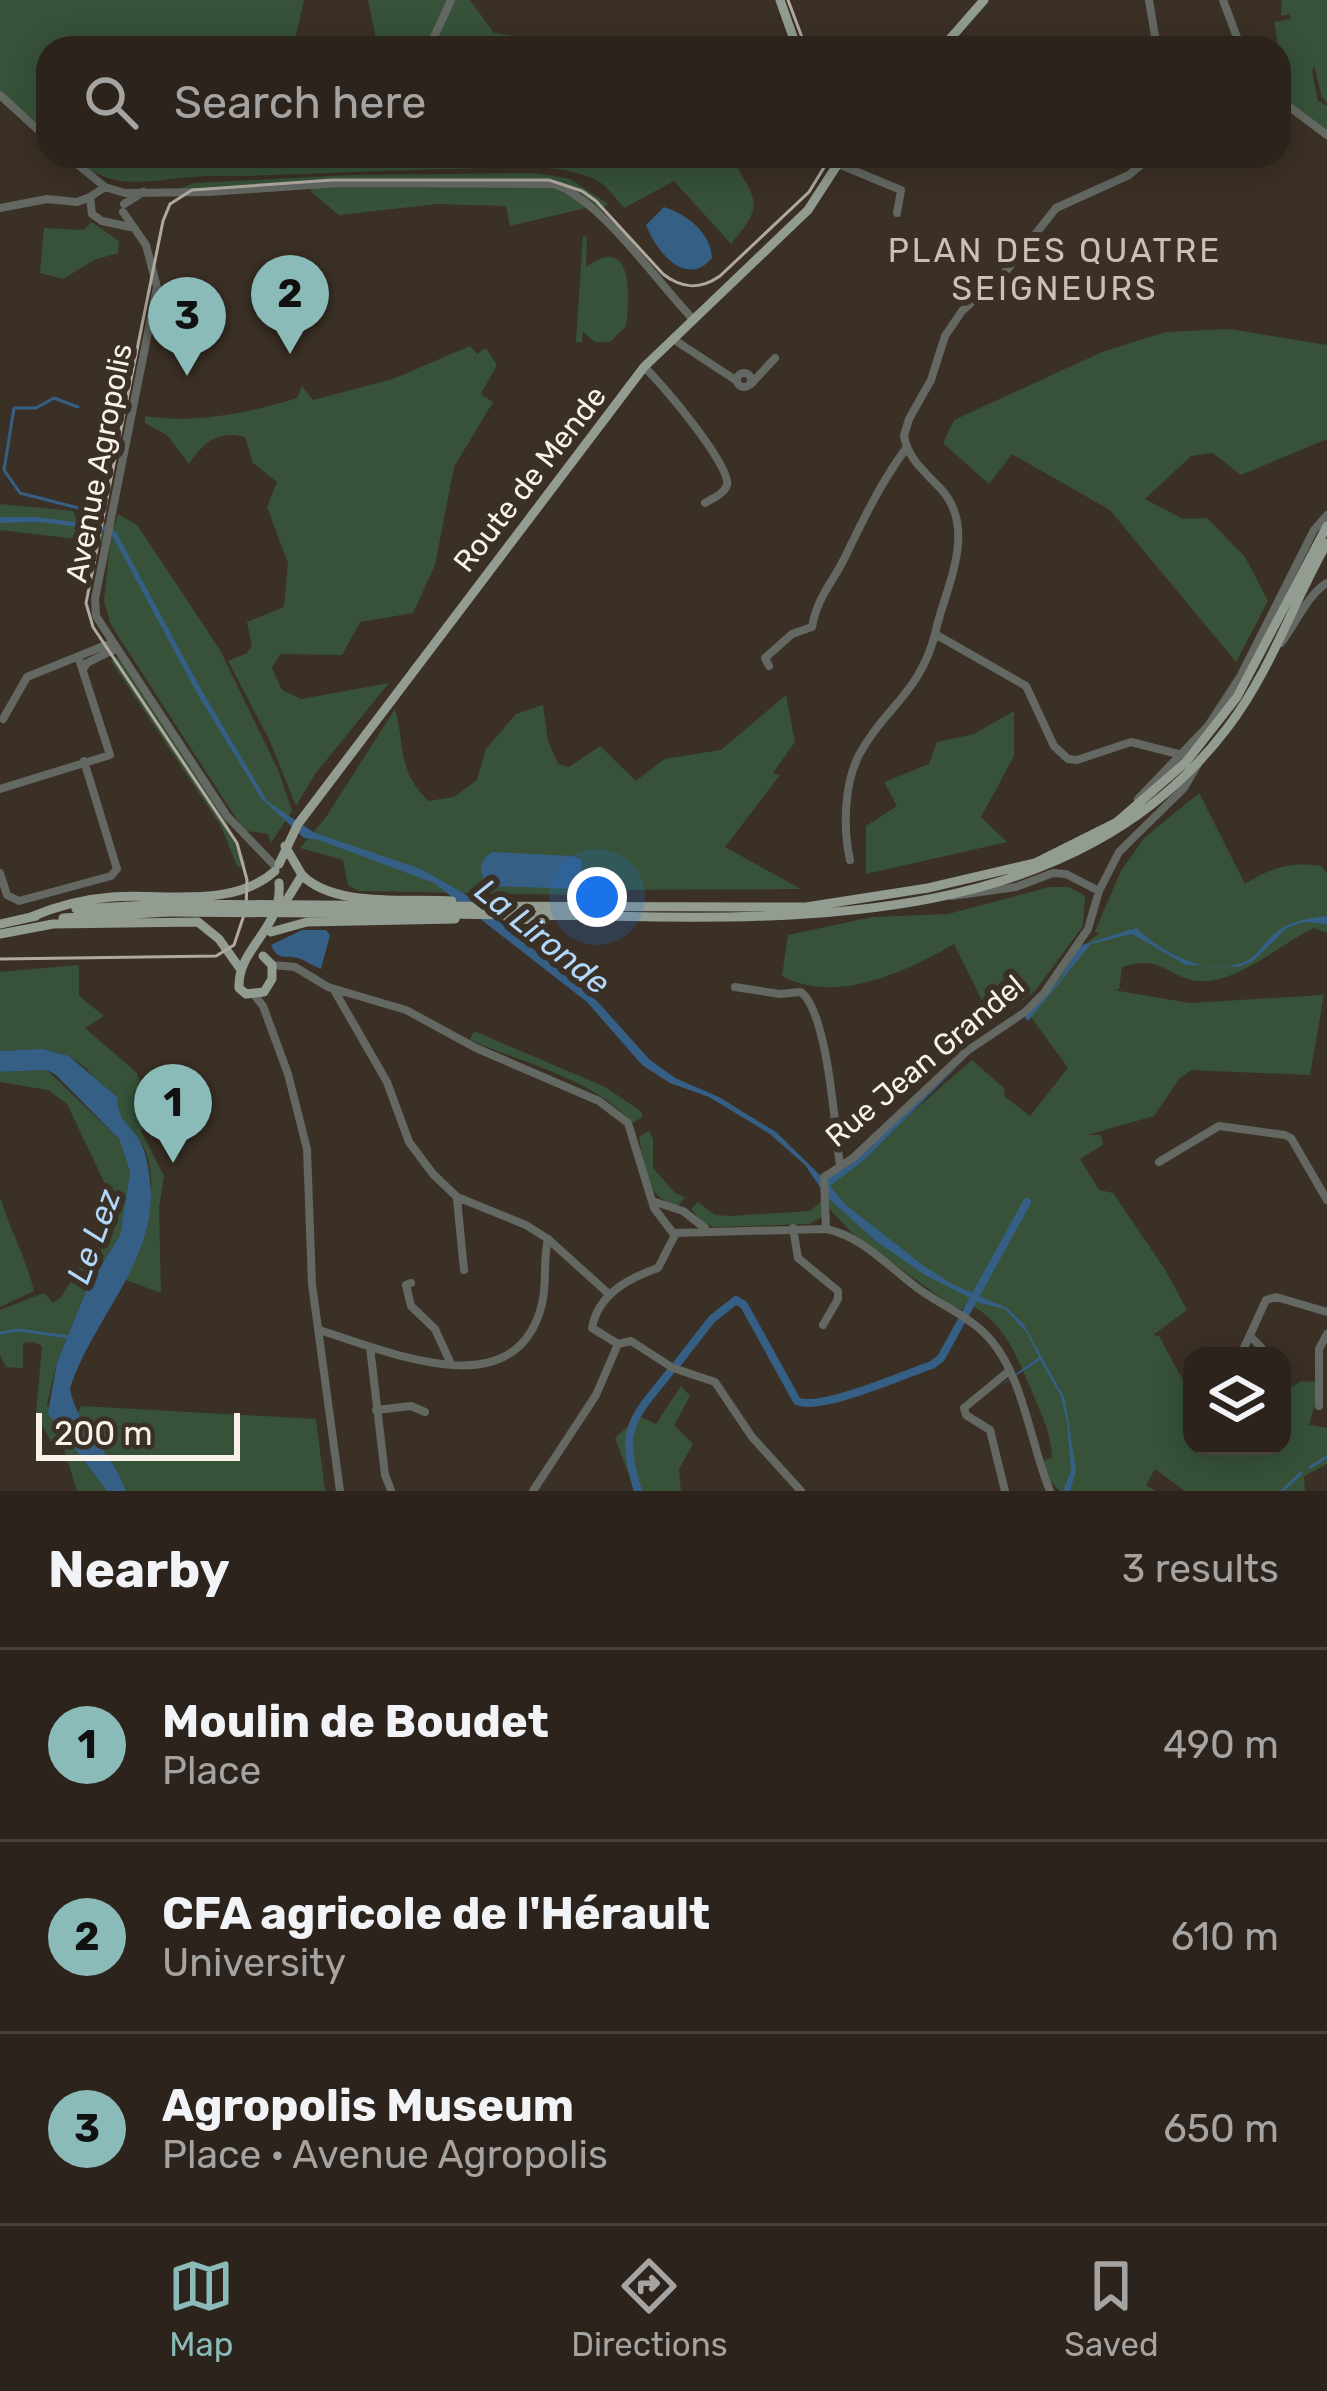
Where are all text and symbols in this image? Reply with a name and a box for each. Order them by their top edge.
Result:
search box [36,36,1291,168]
icon: search [78,69,144,135]
text: Search here [174,76,426,129]
district label: PLAN DES QUATRE SEIGNEURS [888,231,1222,308]
pin: 2 [251,255,329,354]
pin: 3 [148,277,226,376]
street label: Avenue Agropolis [58,340,140,586]
street label: Route de Mende [446,379,614,579]
your location [567,867,627,927]
water label: La Lironde [468,870,618,1002]
street label: Rue Jean Grandel [818,967,1032,1155]
pin: 1 [134,1064,212,1163]
water label: Le Lez [58,1183,129,1289]
map controls [1183,1347,1291,1455]
button: layers [1183,1347,1291,1455]
scale bar [36,1407,240,1460]
text: 200 m [54,1414,153,1453]
text: Nearby [48,1539,230,1600]
text: 3 results [1122,1546,1279,1592]
text: Moulin de Boudet [162,1695,549,1748]
text: 1 [77,1722,97,1768]
text: 490 m [1163,1722,1279,1768]
text: Place [162,1748,261,1794]
text: CFA agricole de l'Hérault [162,1887,710,1940]
text: 2 [74,1914,100,1960]
text: 610 m [1171,1914,1279,1960]
text: University [162,1940,346,1986]
text: Agropolis Museum [162,2079,574,2132]
text: 3 [74,2106,100,2152]
text: 650 m [1163,2106,1279,2152]
text: Place · Avenue Agropolis [162,2132,608,2178]
tab: Map [168,2253,234,2364]
tab: Directions [571,2253,728,2364]
tab: Saved [1064,2253,1159,2364]

